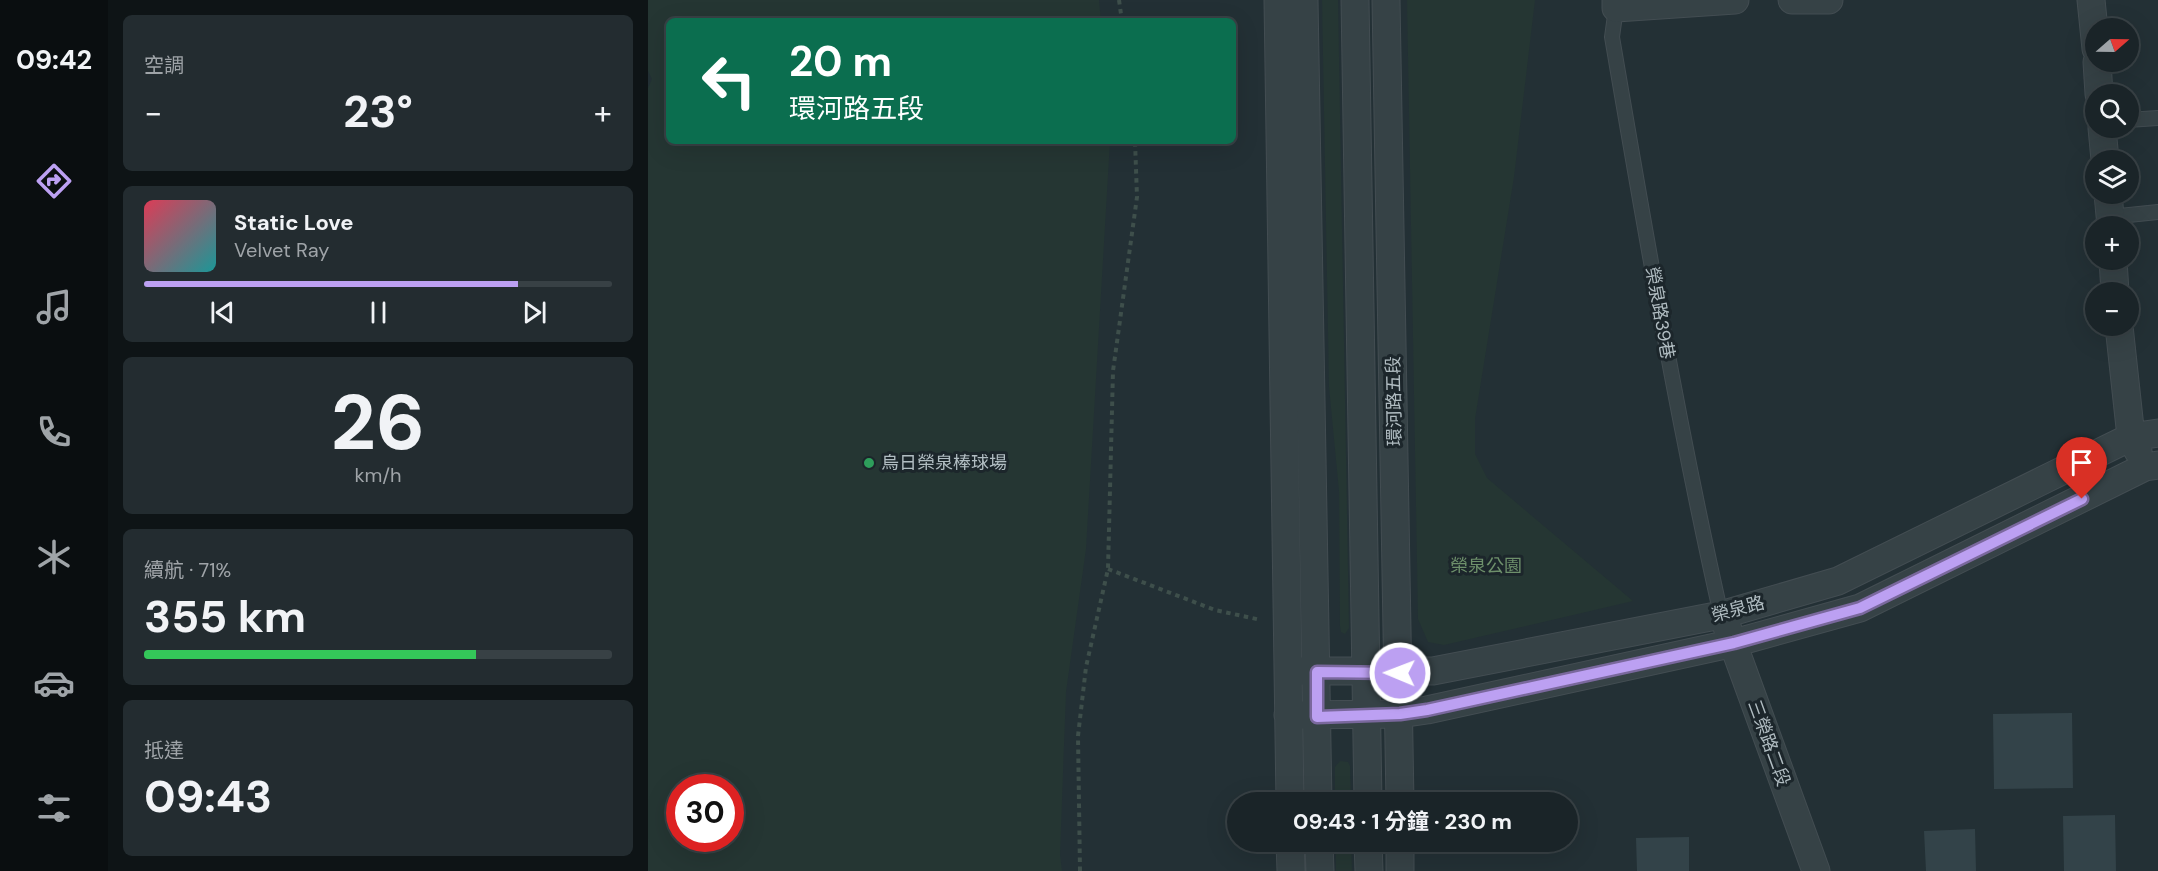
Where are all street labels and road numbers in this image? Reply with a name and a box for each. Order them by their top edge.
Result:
street label: 榮泉路39巷 [1640,265,1680,361]
street label: 環河路五段 [1381,356,1407,446]
street label: 榮泉路 [1709,590,1767,628]
street label: 三榮路二段 [1742,697,1796,789]

